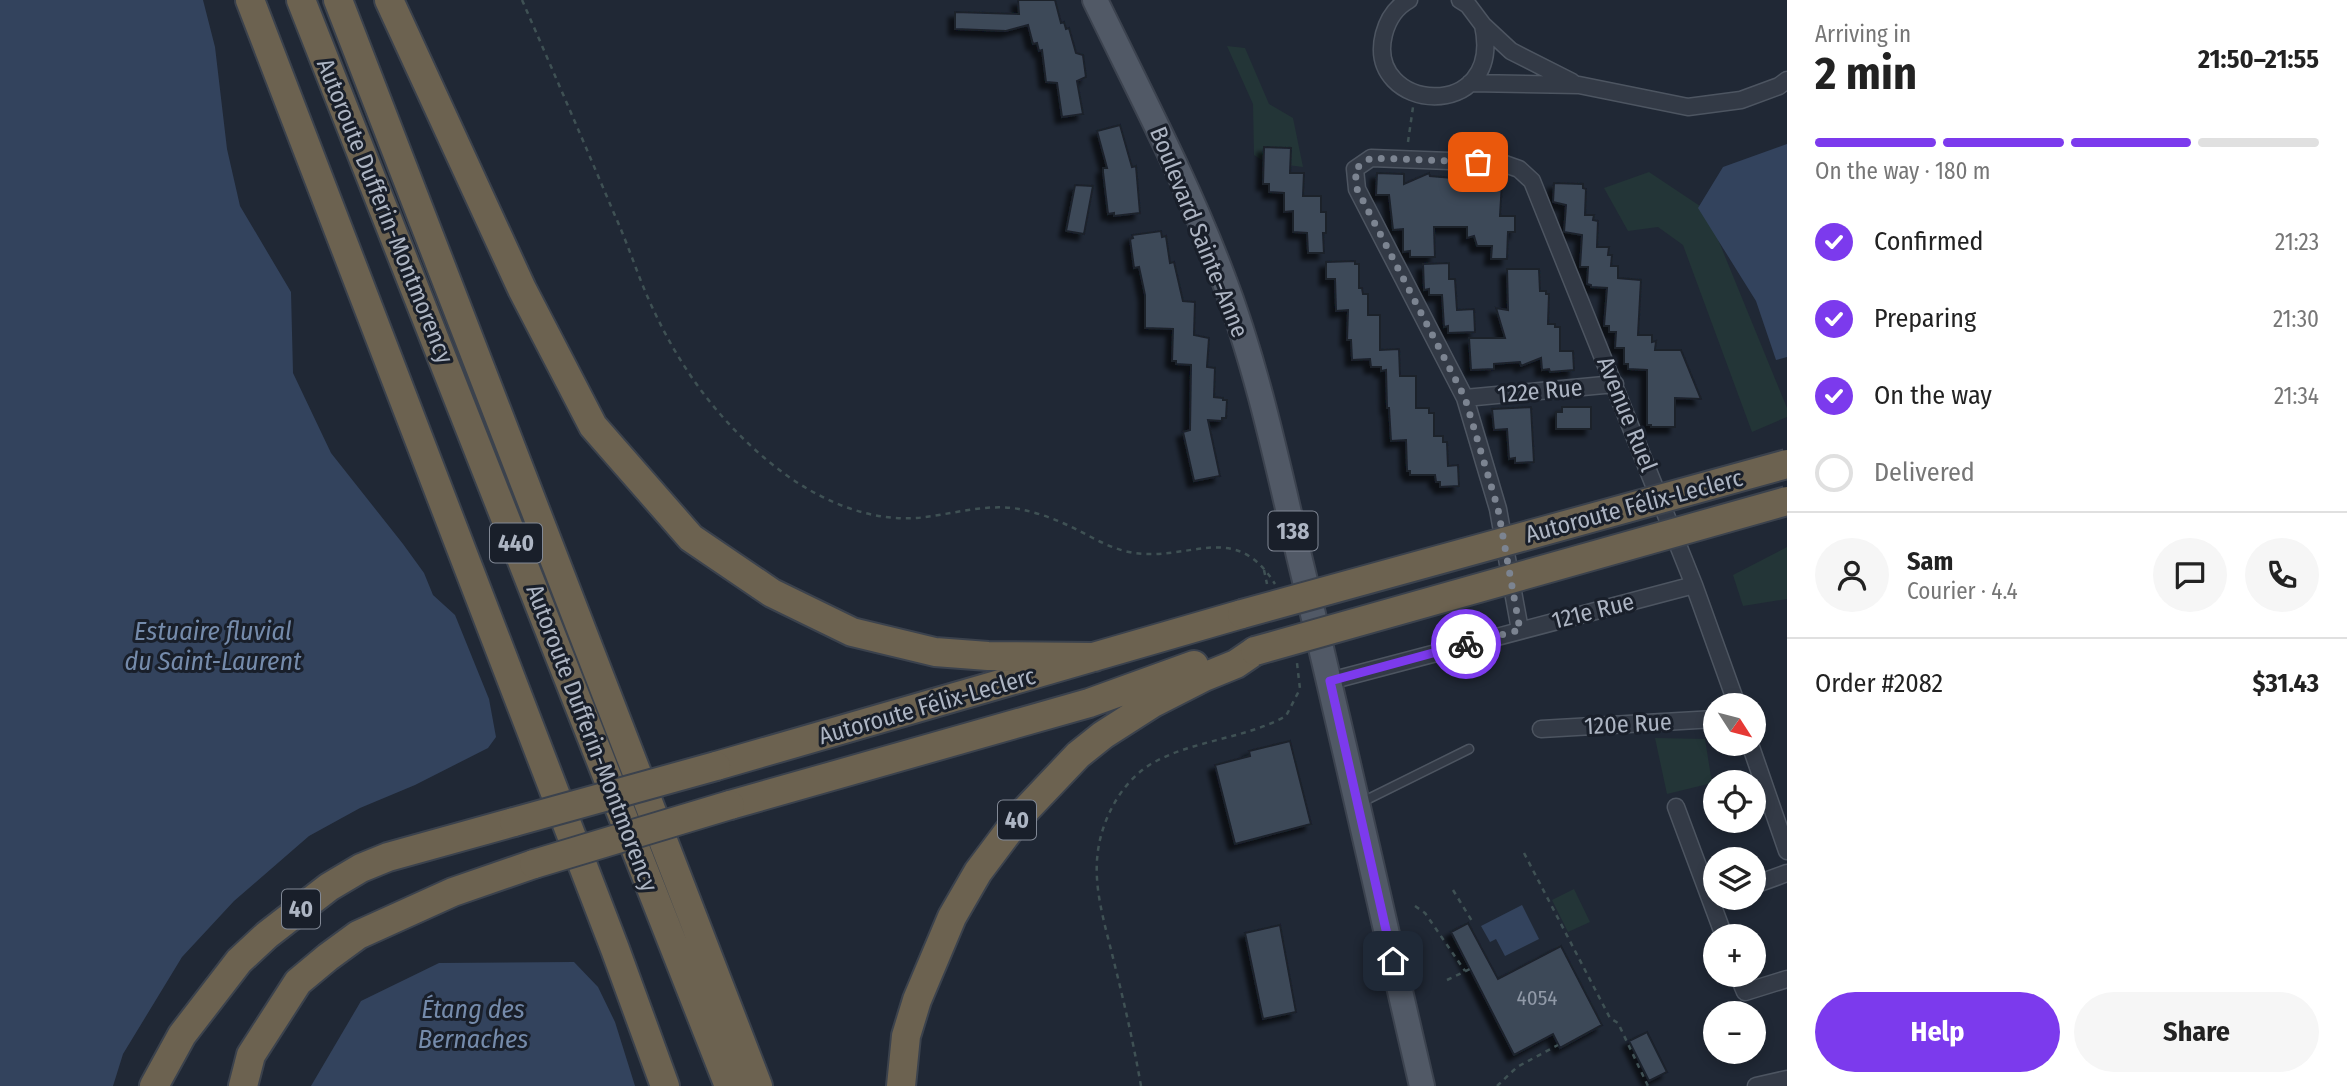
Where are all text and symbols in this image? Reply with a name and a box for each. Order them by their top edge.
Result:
text: Arriving in [1815,20,1911,48]
text: 21:50–21:55 [2198,44,2319,75]
text: 2 min [1815,46,1917,101]
street label: Autoroute Dufferin-Montmorency [311,54,459,368]
street label: Boulevard Sainte-Anne [1144,123,1254,341]
pin [1448,132,1508,192]
icon: bag [1459,143,1497,181]
text: On the way · 180 m [1815,157,1991,185]
icon: check [1815,223,1853,261]
text: Confirmed [1874,226,1984,257]
text: 21:23 [2275,228,2319,256]
icon: check [1815,300,1853,338]
text: Preparing [1874,303,1976,334]
text: 21:30 [2273,305,2319,333]
street label: Avenue Ruel [1591,352,1663,476]
street label: 122e Rue [1496,373,1584,409]
icon: check [1815,377,1853,415]
text: On the way [1874,380,1992,411]
text: 21:34 [2274,382,2319,410]
text: Delivered [1874,457,1975,488]
street label: Autoroute Félix-Leclerc [1522,464,1746,548]
road number: 138 [1268,512,1318,551]
road number: 440 [490,524,542,562]
button: person [1815,538,1889,612]
button: chat [2153,538,2227,612]
button: phone [2245,538,2319,612]
text: Sam [1907,546,1953,577]
text: Courier · 4.4 [1907,577,2018,605]
street label: Autoroute Dufferin-Montmorency [520,581,664,896]
street label: 121e Rue [1549,587,1637,635]
courier [1431,609,1501,679]
water label: Estuaire fluvial du Saint-Laurent [125,616,302,677]
icon: bike [1447,625,1485,663]
street label: Autoroute Félix-Leclerc [816,662,1038,750]
text: Order #2082 [1815,668,1943,699]
text: $31.43 [2253,668,2319,699]
north arrow [1703,693,1766,756]
map controls [1703,693,1766,1064]
street label: 120e Rue [1584,708,1672,740]
button: locate [1703,770,1766,833]
road number: 40 [998,800,1036,840]
button: layers [1703,847,1766,910]
road number: 40 [282,890,320,928]
button: + [1703,924,1766,987]
pin [1363,931,1423,991]
icon: home [1374,942,1412,980]
house number: 4054 [1517,985,1557,1011]
button: Help [1815,992,2060,1072]
button: Share [2074,992,2319,1072]
water label: Étang des Bernaches [418,994,528,1055]
button: − [1703,1001,1766,1064]

